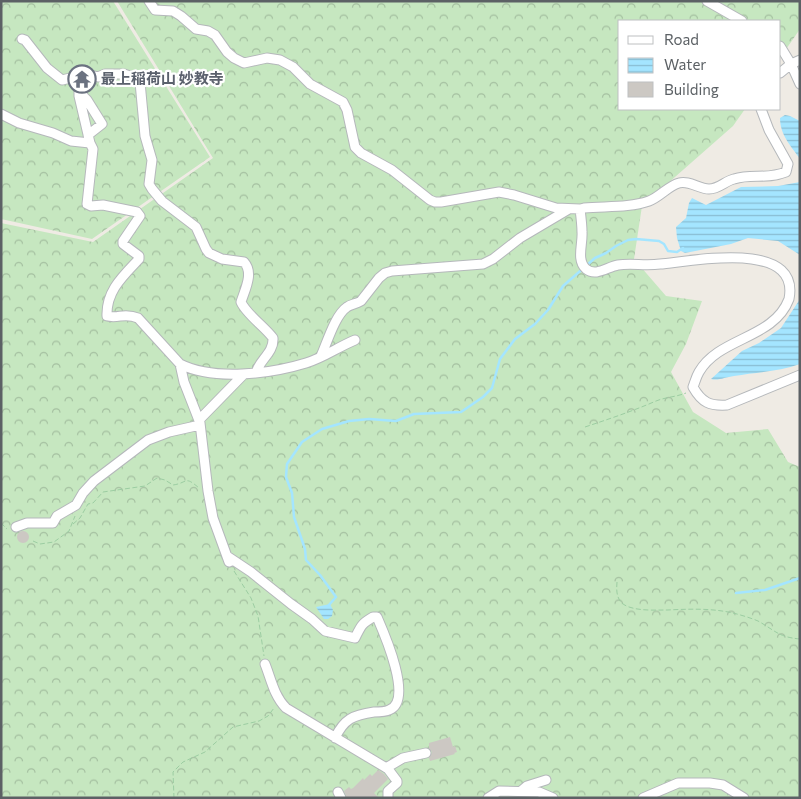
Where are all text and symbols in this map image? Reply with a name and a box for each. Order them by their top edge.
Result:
legend [618,20,781,110]
text: Road [664,30,699,48]
text: Water [664,55,706,73]
temple icon: 最上稲荷山 妙教寺 [67,64,97,94]
place label: 最上稲荷山 妙教寺 [101,69,224,87]
text: Building [664,80,719,98]

